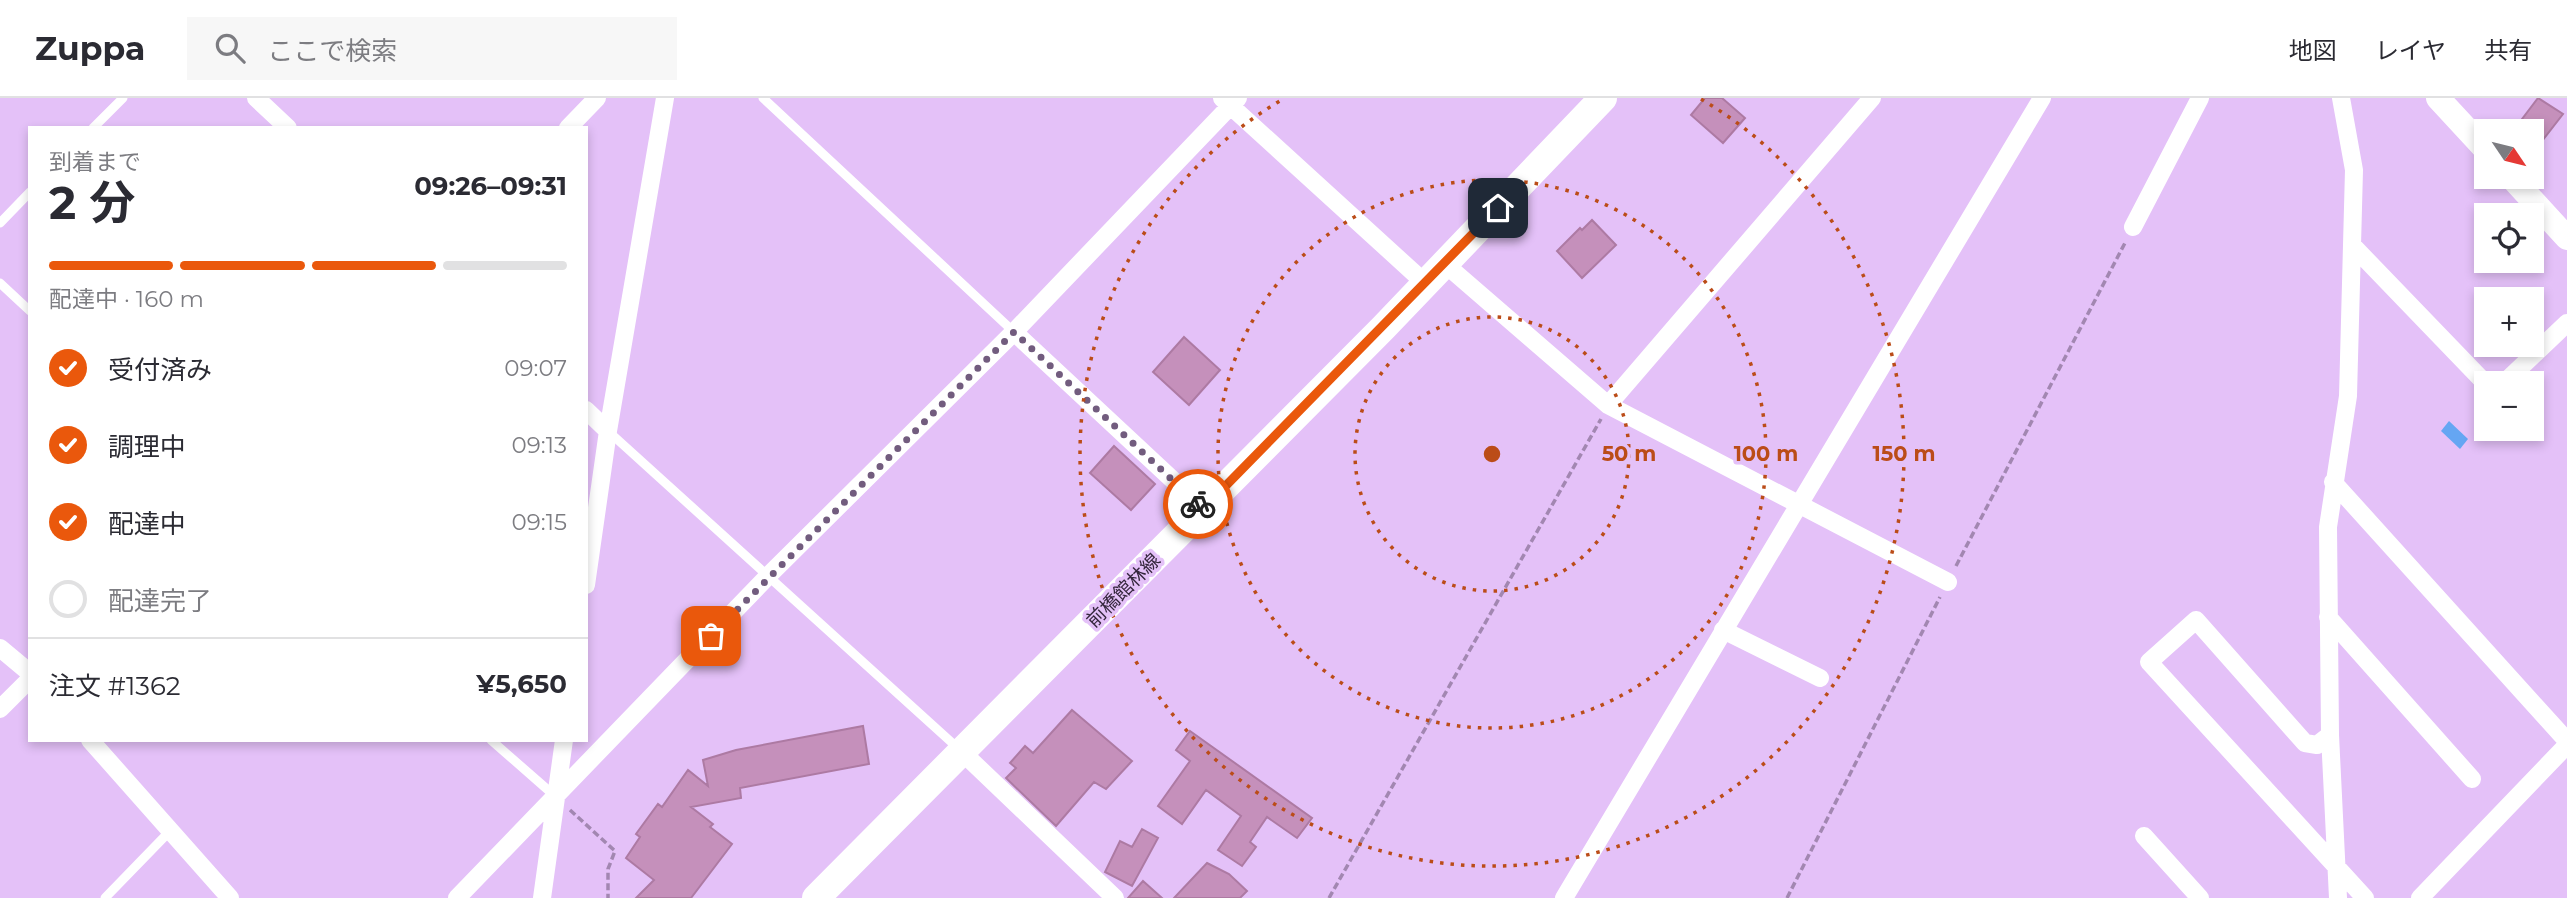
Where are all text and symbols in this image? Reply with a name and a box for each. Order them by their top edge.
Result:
search box [187,17,677,80]
text: Zuppa [35,28,145,68]
icon: search [211,29,249,67]
text: ここで検索 [267,35,397,67]
text: 地図 [2289,36,2337,65]
text: レイヤ [2375,36,2446,65]
text: 共有 [2484,36,2532,65]
north arrow [2474,119,2544,189]
map controls [2474,119,2544,441]
text: 到着まで [49,148,141,176]
text: 09:26–09:31 [414,170,567,202]
text: 2 分 [49,174,135,231]
pin [1468,178,1528,238]
icon: home [1479,189,1517,227]
button: locate [2474,203,2544,273]
text: 配達中 · 160 m [49,285,204,313]
button: + [2474,287,2544,357]
icon: check [49,349,87,387]
text: 受付済み [108,354,212,386]
text: 09:07 [504,354,567,382]
button: − [2474,371,2544,441]
icon: check [49,426,87,464]
text: 調理中 [108,431,186,463]
text: 09:13 [512,431,567,459]
text: 50 m [1602,441,1656,466]
text: 100 m [1734,441,1798,466]
text: 150 m [1873,441,1935,466]
centre of rings [1480,442,1504,466]
courier [1163,469,1233,539]
icon: bike [1179,485,1217,523]
icon: check [49,503,87,541]
text: 配達中 [108,508,186,540]
text: 09:15 [512,508,567,536]
street label: 前橋館林線 [1082,549,1165,632]
text: 配達完了 [108,585,212,617]
pin [681,606,741,666]
icon: bag [692,617,730,655]
text: ¥5,650 [476,668,567,700]
text: 注文 #1362 [49,670,181,702]

